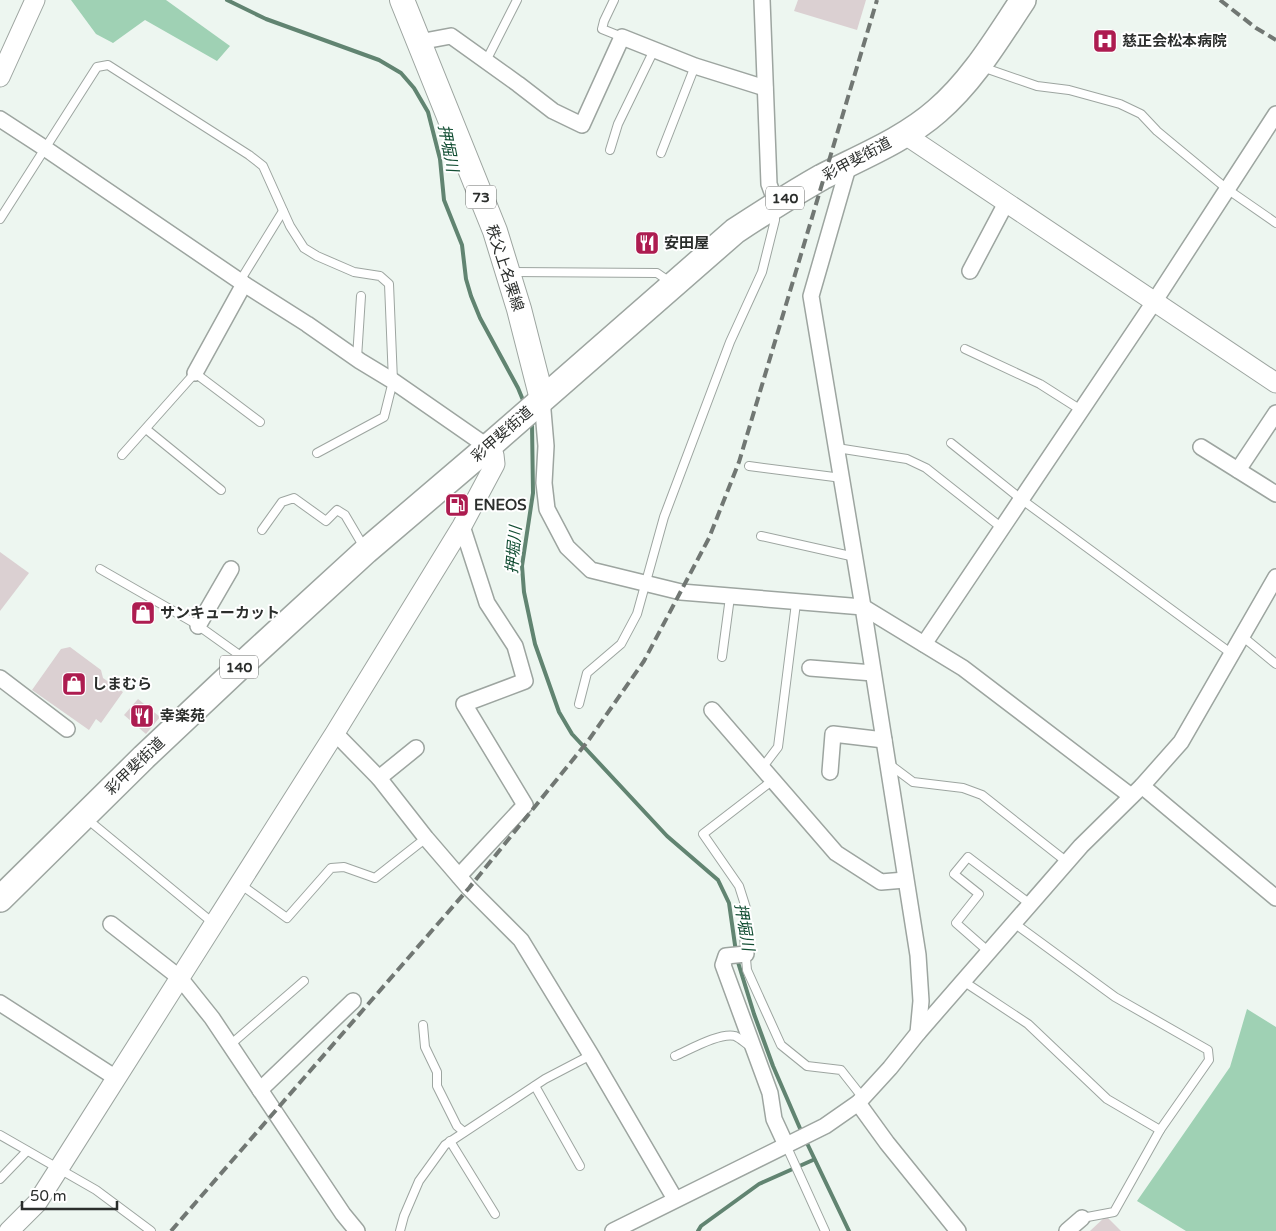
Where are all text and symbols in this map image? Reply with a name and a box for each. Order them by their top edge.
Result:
hospital icon: 慈正会松本病院 [1092,28,1118,54]
place label: 慈正会松本病院 [1122,32,1227,50]
water label: 押堀川 [434,123,463,175]
street label: 彩甲斐街道 [820,133,894,185]
road number: 73 [466,186,496,208]
road number: 140 [766,187,804,210]
street label: 秩父上名栗線 [483,222,527,314]
restaurant icon: 安田屋 [634,230,660,256]
place label: 安田屋 [664,234,709,252]
street label: 彩甲斐街道 [468,403,536,465]
fuel station icon: ENEOS [444,492,470,518]
place label: ENEOS [474,496,527,514]
water label: 押堀川 [502,523,526,575]
shop icon: サンキューカット [130,600,156,626]
place label: サンキューカット [160,604,280,622]
road number: 140 [220,656,258,679]
shop icon: しまむら [61,671,87,697]
place label: しまむら [92,675,152,693]
restaurant icon: 幸楽苑 [129,703,155,729]
place label: 幸楽苑 [160,707,205,725]
street label: 彩甲斐街道 [102,733,168,799]
water label: 押堀川 [730,902,758,954]
scale bar [22,1178,118,1210]
text: 50 m [30,1187,67,1205]

